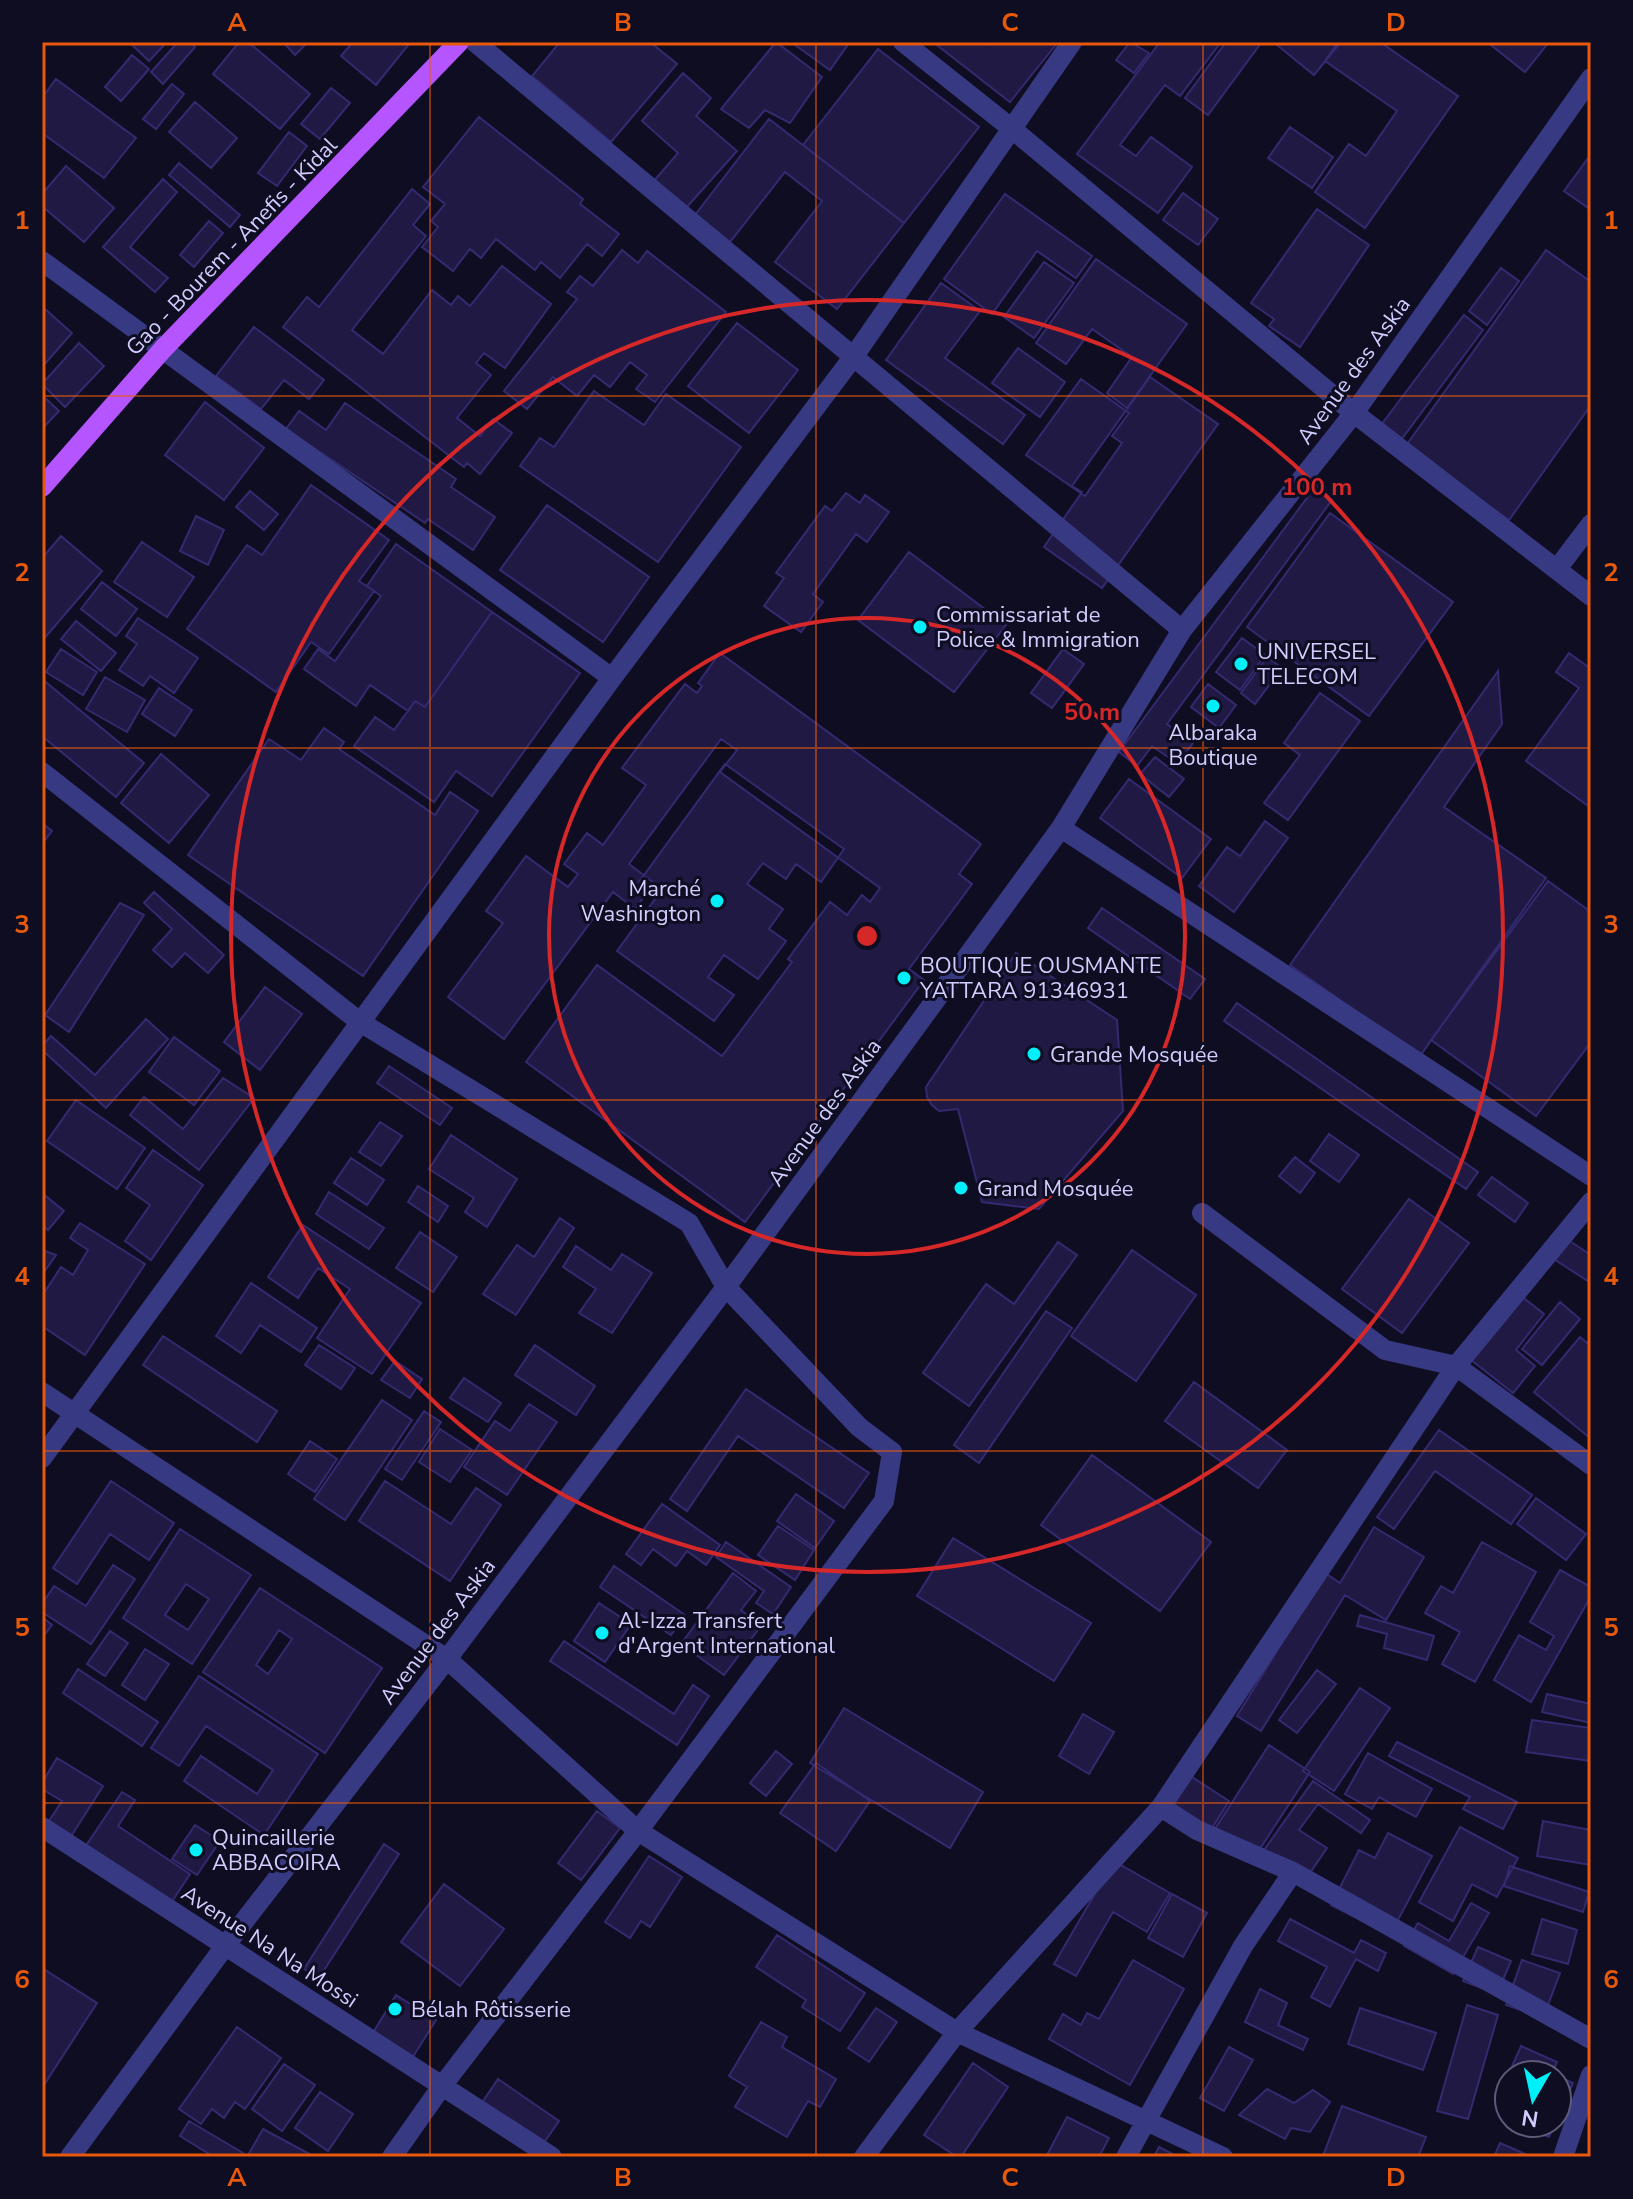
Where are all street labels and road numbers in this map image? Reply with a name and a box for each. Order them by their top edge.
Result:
street label: Gao - Bourem - Anefis - Kidal [119,131,344,362]
street label: Avenue des Askia [1290,291,1418,450]
street label: Avenue des Askia [761,1033,889,1192]
street label: Avenue des Askia [373,1552,503,1711]
street label: Avenue Na Na Mossi [175,1878,364,2015]

